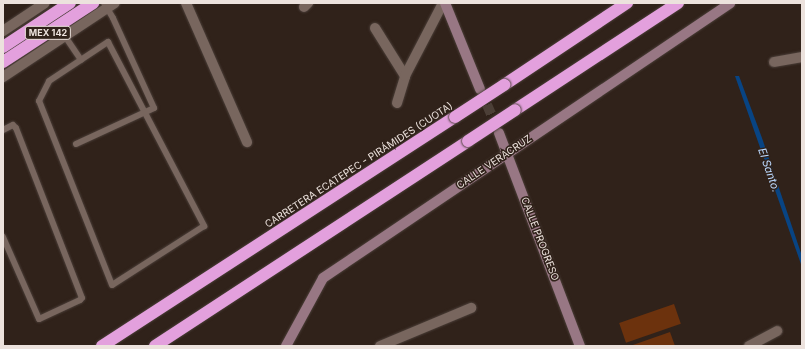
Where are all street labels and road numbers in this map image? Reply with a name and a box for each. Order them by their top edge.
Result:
road number: MEX 142 [24,26,72,40]
street label: CARRETERA ECATEPEC - PIRÁMIDES (CUOTA) [263,100,455,230]
street label: CALLE VERACRUZ [454,133,534,191]
street label: CALLE PROGRESO [519,196,561,282]

